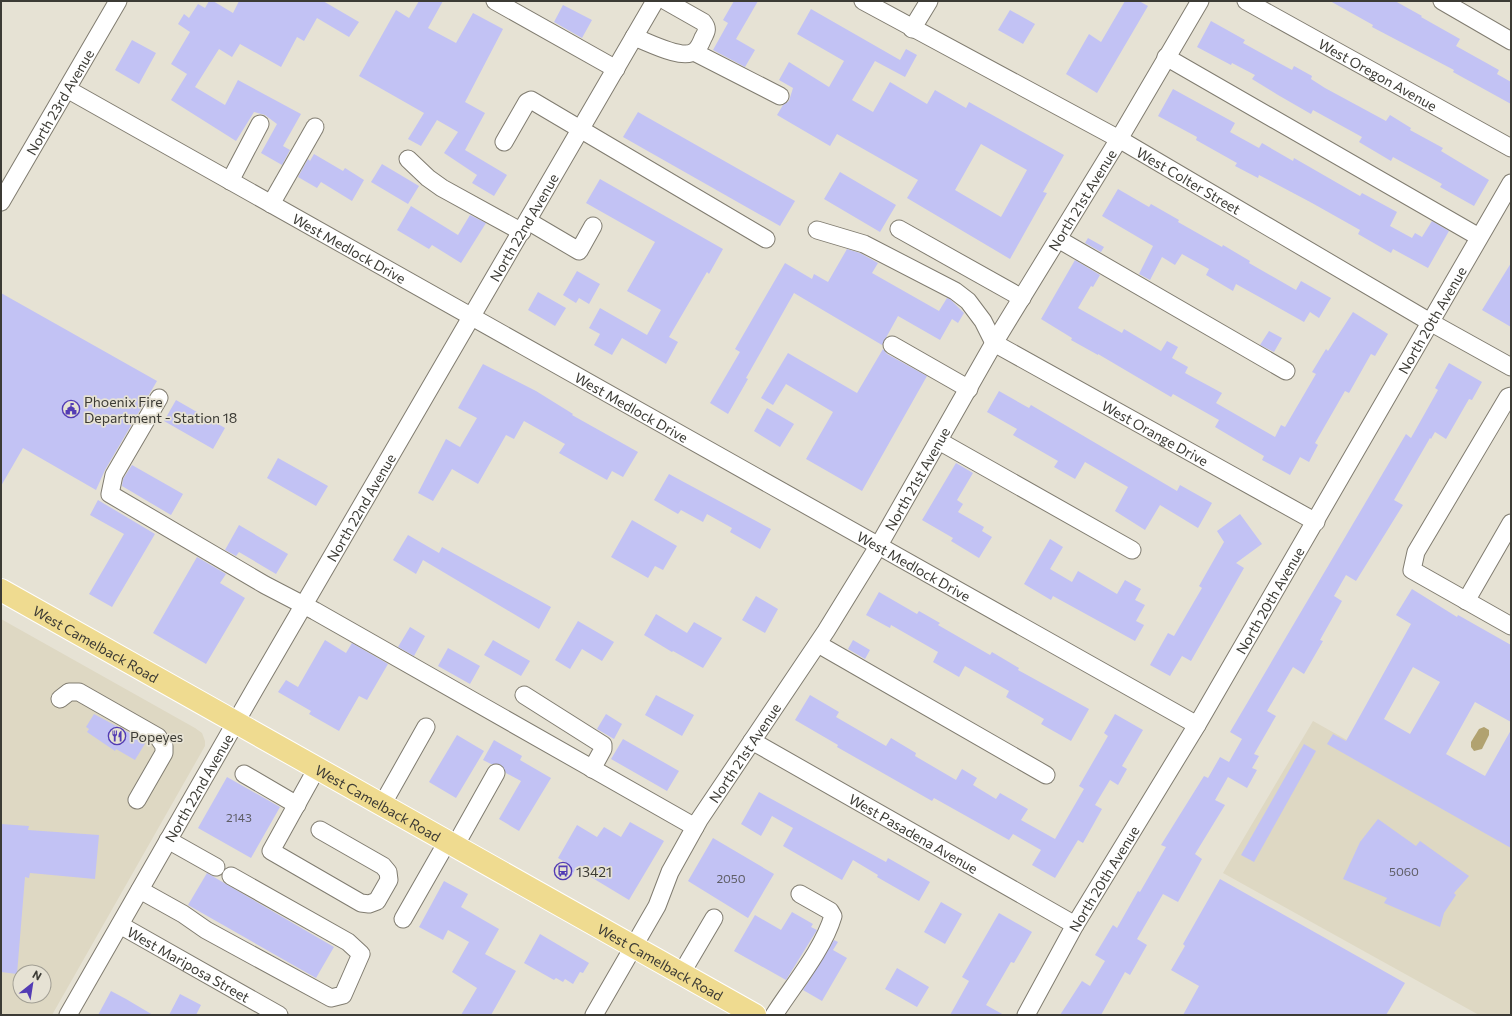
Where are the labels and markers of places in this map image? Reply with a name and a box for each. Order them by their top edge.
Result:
place label: Phoenix Fire Department - Station 18 [84,393,237,426]
public building icon: Phoenix Fire Department - Station 18 [61,399,81,419]
restaurant icon: Popeyes [107,726,127,746]
place label: Popeyes [130,728,183,745]
bus stop icon: 13421 [553,861,573,881]
place label: 13421 [576,863,612,880]

